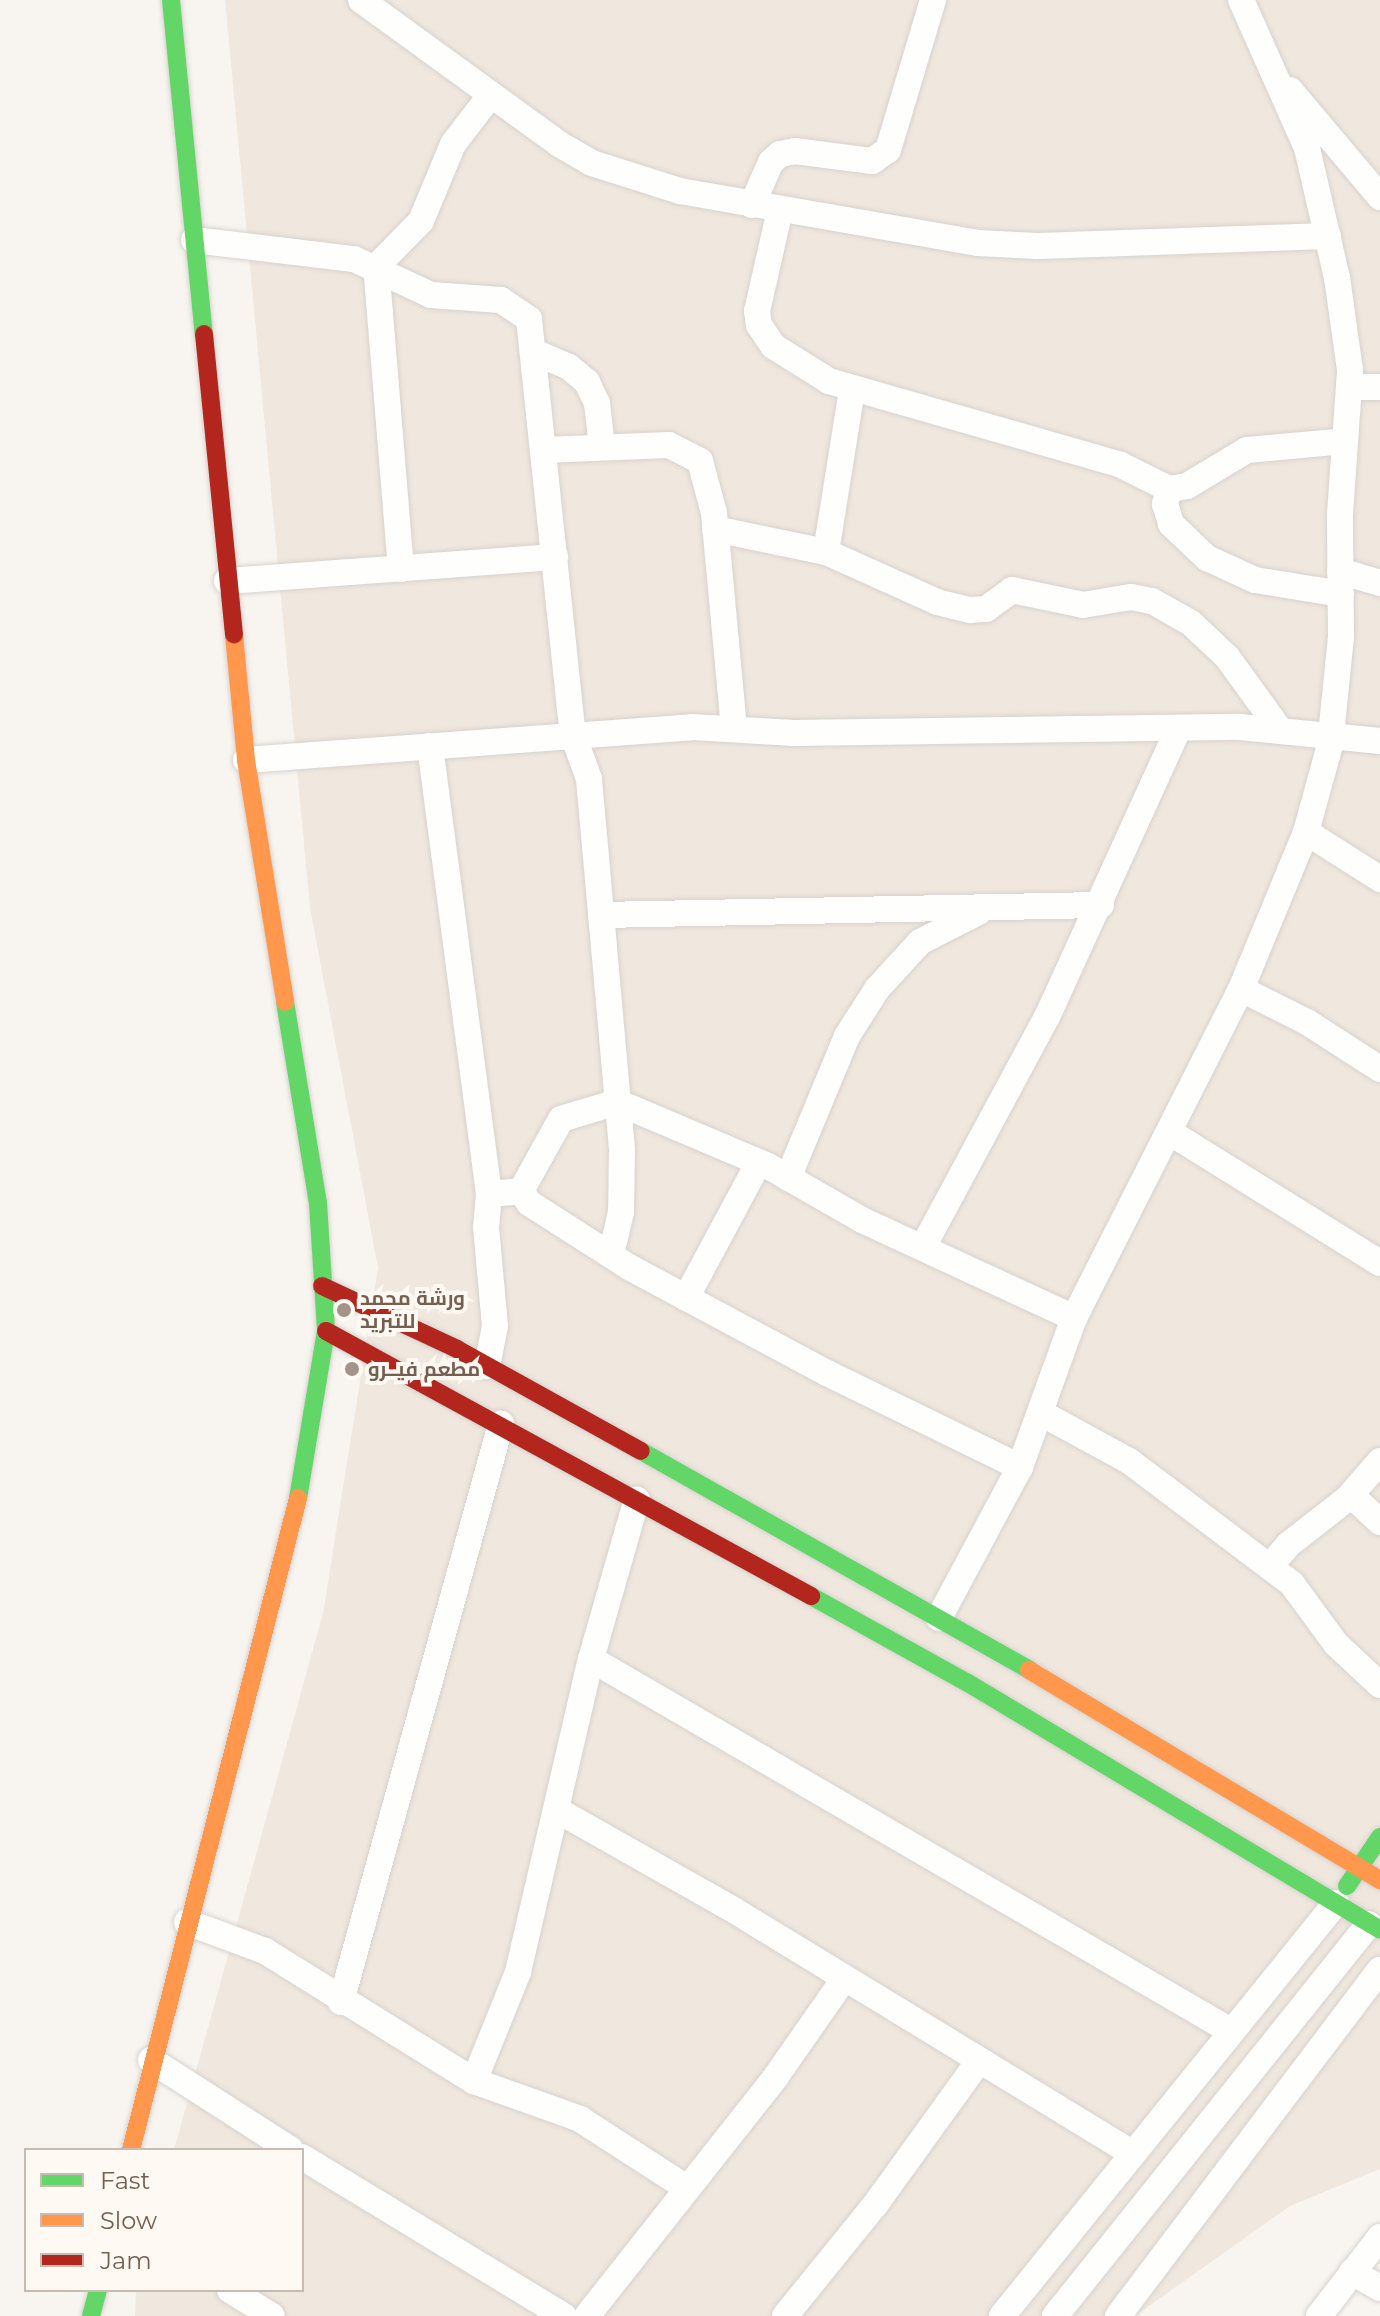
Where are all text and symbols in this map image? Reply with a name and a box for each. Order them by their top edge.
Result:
place label: ورشة محمد للتبريد [360,1286,465,1333]
marker: ورشة محمد للتبريد [335,1301,353,1319]
place label: مطعم فيــرو [368,1357,480,1381]
marker: مطعم فيــرو [343,1360,361,1378]
legend [24,2148,304,2292]
text: Fast [100,2166,150,2195]
text: Slow [100,2206,157,2235]
text: Jam [100,2246,152,2275]

